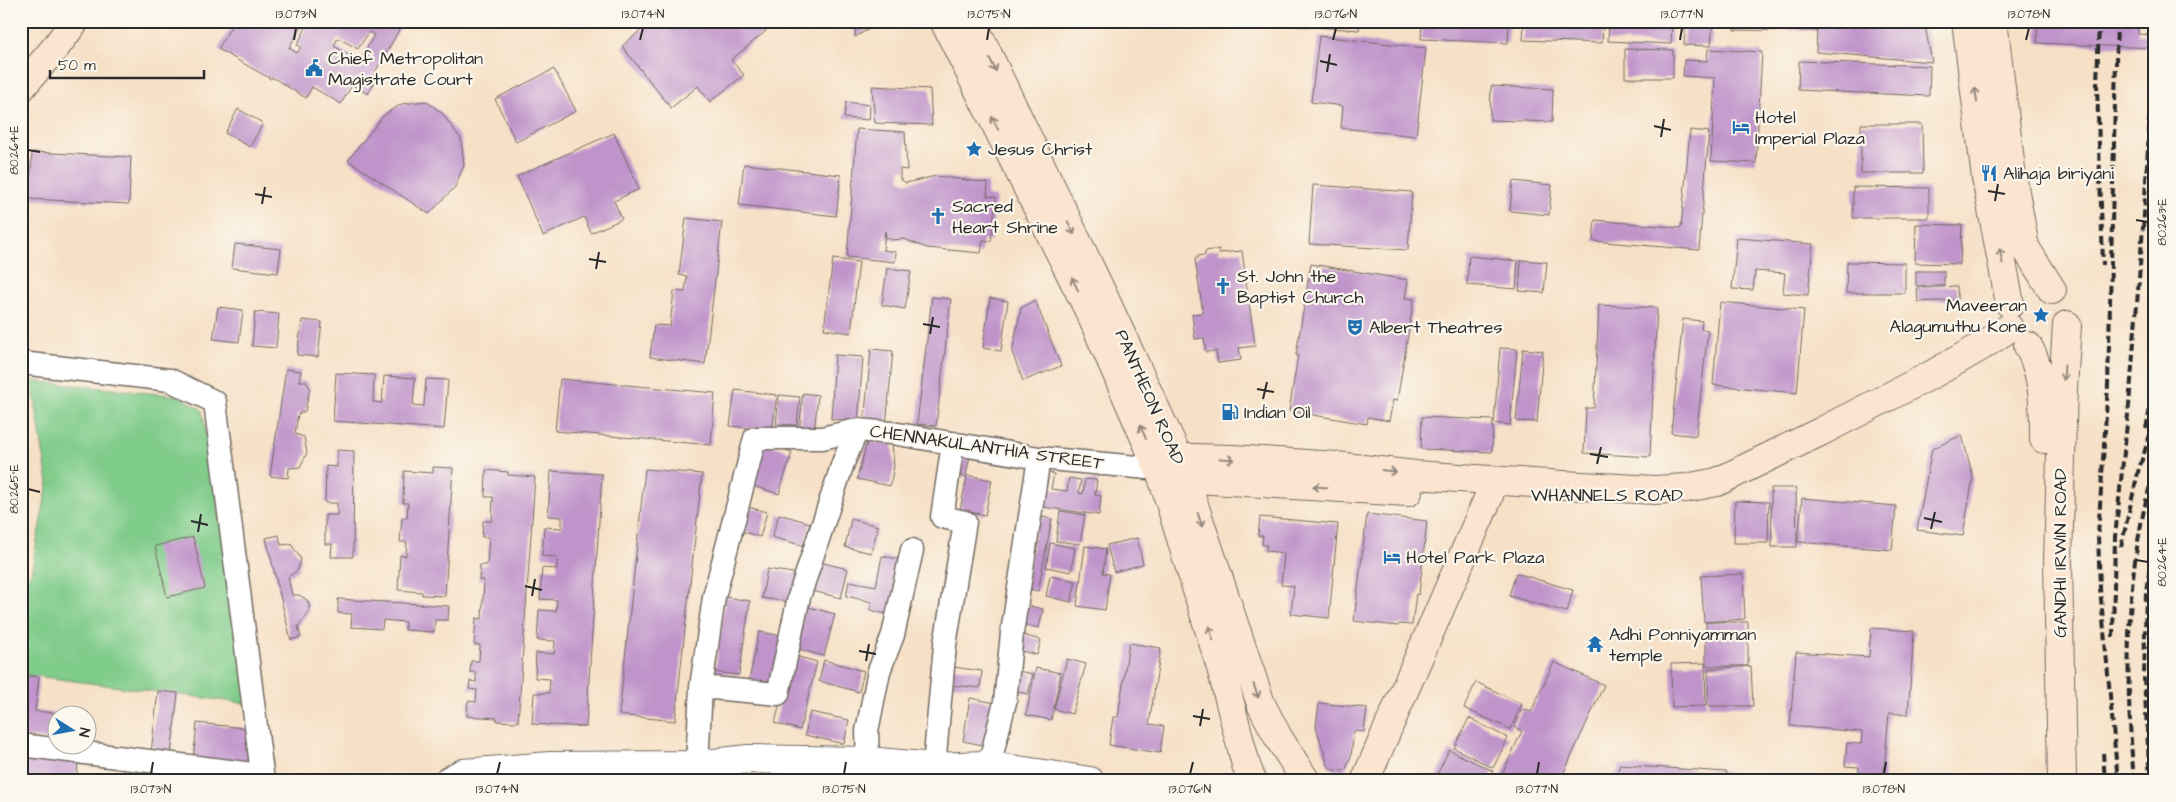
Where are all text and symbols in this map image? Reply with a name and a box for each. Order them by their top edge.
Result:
text: 13.073°N [276,6,317,23]
text: 13.074°N [622,6,665,23]
text: 13.075°N [968,6,1011,23]
text: 13.076°N [1315,6,1357,23]
text: 13.077°N [1661,6,1703,23]
text: 13.078°N [2008,6,2051,23]
place label: Chief Metropolitan Magistrate Court [328,46,483,93]
scale bar [50,48,204,80]
text: 50 m [58,55,96,76]
one-way arrow [989,57,998,72]
public building icon: Chief Metropolitan Magistrate Court [304,58,324,78]
one-way arrow [1971,88,1981,104]
place label: Hotel Imperial Plaza [1755,105,1865,151]
one-way arrow [990,116,999,131]
hotel icon: Hotel Imperial Plaza [1731,117,1751,137]
text: 80.264°E [6,125,23,175]
place label: Jesus Christ [988,137,1093,162]
place icon: Jesus Christ [964,139,984,159]
place label: Alihaja biriyani [2003,161,2114,187]
restaurant icon: Alihaja biriyani [1979,163,1999,183]
place label: Sacred Heart Shrine [952,194,1058,240]
text: 80.263°E [2154,198,2171,246]
church icon: Sacred Heart Shrine [928,206,948,226]
one-way arrow [1066,220,1076,235]
one-way arrow [1996,248,2005,264]
place label: St. John the Baptist Church [1237,264,1364,310]
church icon: St. John the Baptist Church [1213,276,1233,296]
one-way arrow [1070,277,1079,292]
place label: Maveeran Alagumuthu Kone [1890,293,2027,340]
place icon: Maveeran Alagumuthu Kone [2031,305,2051,325]
place label: Albert Theatres [1369,315,1503,340]
theatre icon: Albert Theatres [1345,317,1365,337]
street label: PANTHEON ROAD [1108,326,1191,469]
one-way arrow [2059,365,2068,381]
place label: Indian Oil [1244,400,1311,425]
fuel station icon: Indian Oil [1220,402,1240,422]
street label: CHENNAKULANTHIA STREET [868,419,1106,476]
one-way arrow [1137,425,1147,440]
one-way arrow [1219,455,1235,464]
text: 80.265°E [6,464,23,514]
one-way arrow [1381,466,1397,476]
street label: GANDHI IRWIN ROAD [2048,468,2073,638]
one-way arrow [1312,482,1328,491]
street label: WHANNELS ROAD [1531,483,1683,508]
one-way arrow [1196,512,1205,527]
text: 80.264°E [2154,537,2171,587]
place label: Hotel Park Plaza [1406,545,1544,570]
hotel icon: Hotel Park Plaza [1382,547,1402,567]
place label: Adhi Ponniyamman temple [1609,622,1756,668]
one-way arrow [1205,625,1215,641]
temple icon: Adhi Ponniyamman temple [1585,634,1605,654]
one-way arrow [1252,683,1261,698]
north arrow [48,704,98,754]
text: N [73,726,94,739]
text: 13.073°N [131,781,172,798]
text: 13.074°N [476,781,519,798]
text: 13.075°N [823,781,866,798]
text: 13.076°N [1169,781,1211,798]
text: 13.077°N [1516,781,1558,798]
text: 13.078°N [1863,781,1906,798]

